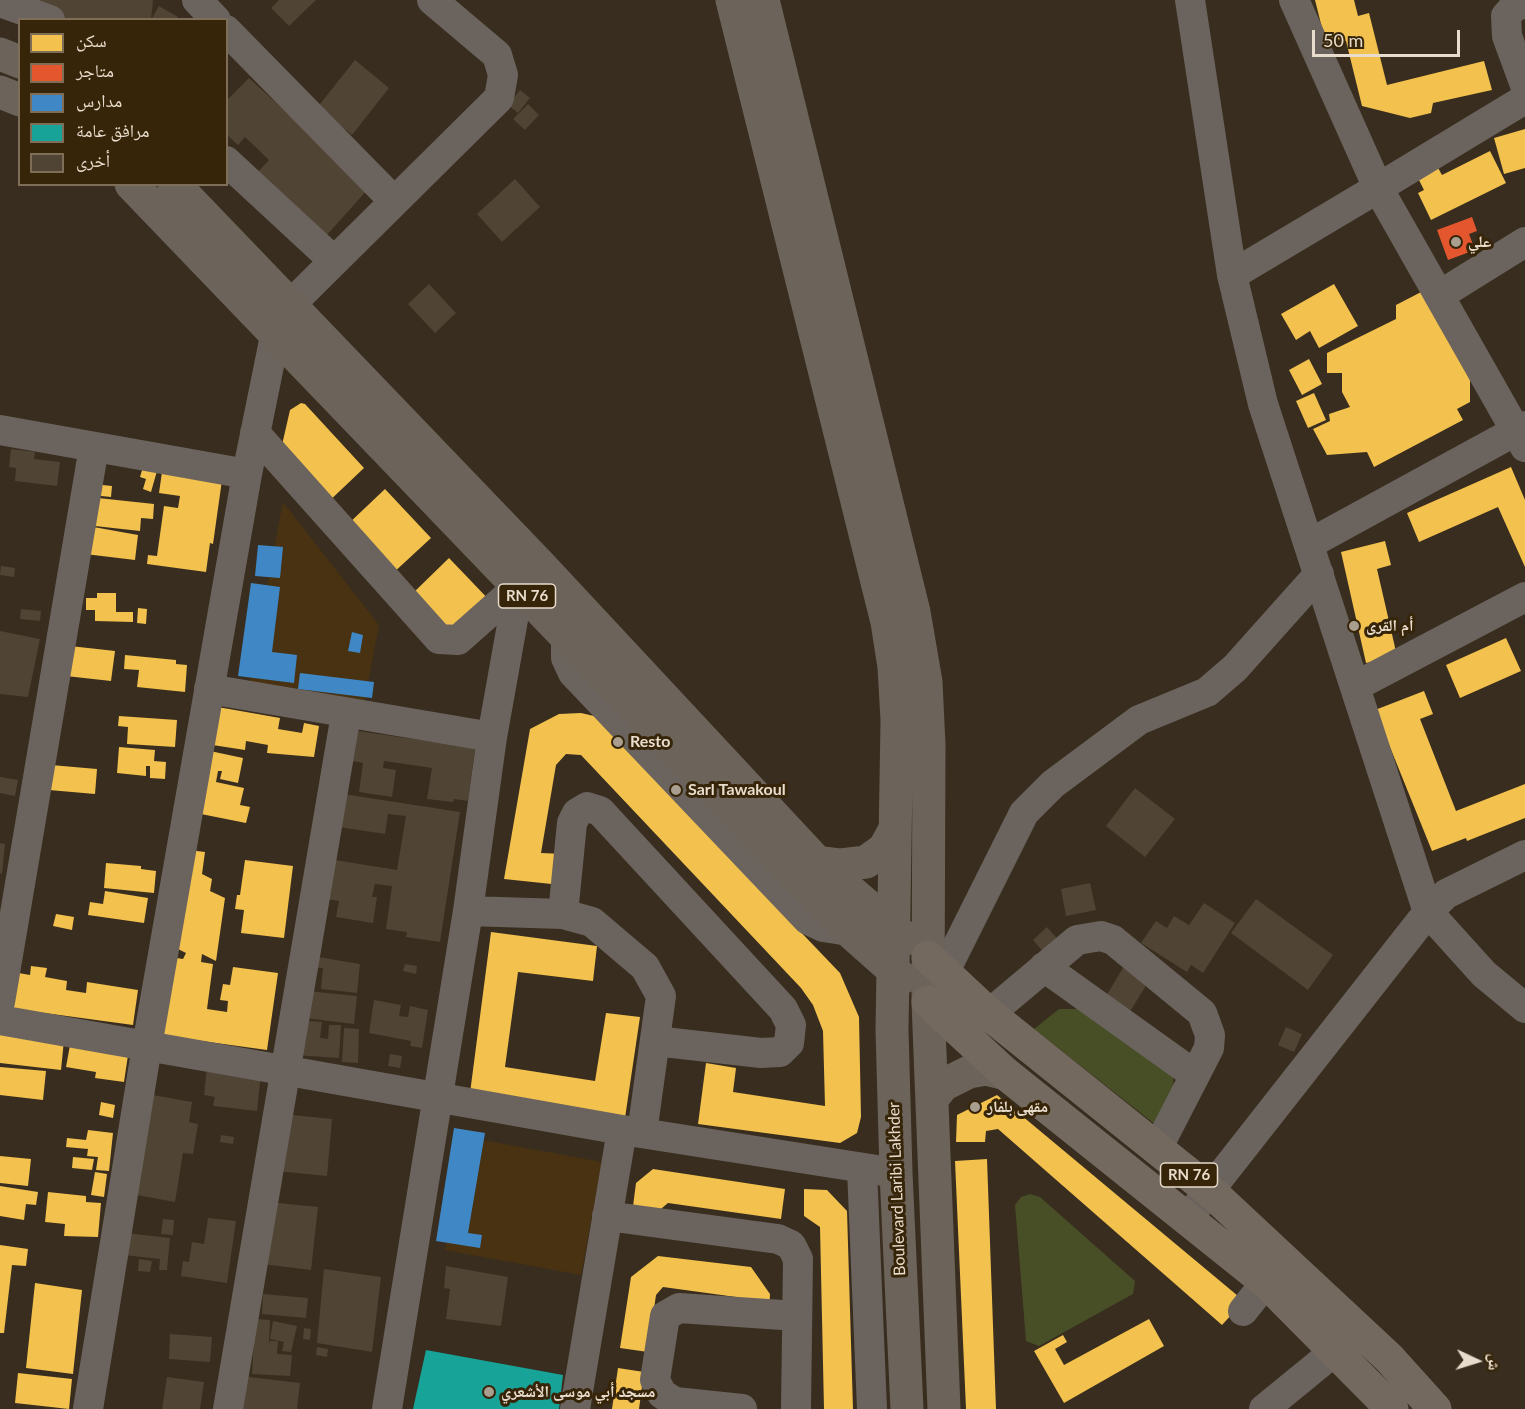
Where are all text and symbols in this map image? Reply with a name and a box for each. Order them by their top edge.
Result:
legend [18,18,228,186]
scale bar [1315,18,1464,56]
text: سكن [76,29,107,51]
text: 50 m [1323,29,1363,51]
text: متاجر [76,59,114,81]
text: مدارس [76,89,122,111]
text: مرافق عامة [76,119,149,141]
text: أخرى [76,149,110,171]
place label: علي [1468,232,1491,252]
marker: علي [1449,235,1463,249]
road number: RN 76 [498,584,556,608]
place label: أم القرى [1366,616,1414,636]
marker: أم القرى [1347,619,1361,633]
place label: Resto [630,732,670,752]
marker: Resto [611,735,625,749]
place label: Sarl Tawakoul [688,780,786,800]
marker: Sarl Tawakoul [669,783,683,797]
place label: مقهى بلفار [987,1097,1048,1117]
marker: مقهى بلفار [968,1100,982,1114]
street label: Boulevard Laribi Lakhder [884,1102,910,1276]
road number: RN 76 [1160,1163,1218,1187]
north arrow [1447,1331,1507,1391]
text: ش [1485,1353,1506,1371]
place label: مسجد أبي موسى الأشعري [501,1382,655,1402]
marker: مسجد أبي موسى الأشعري [482,1385,496,1399]

